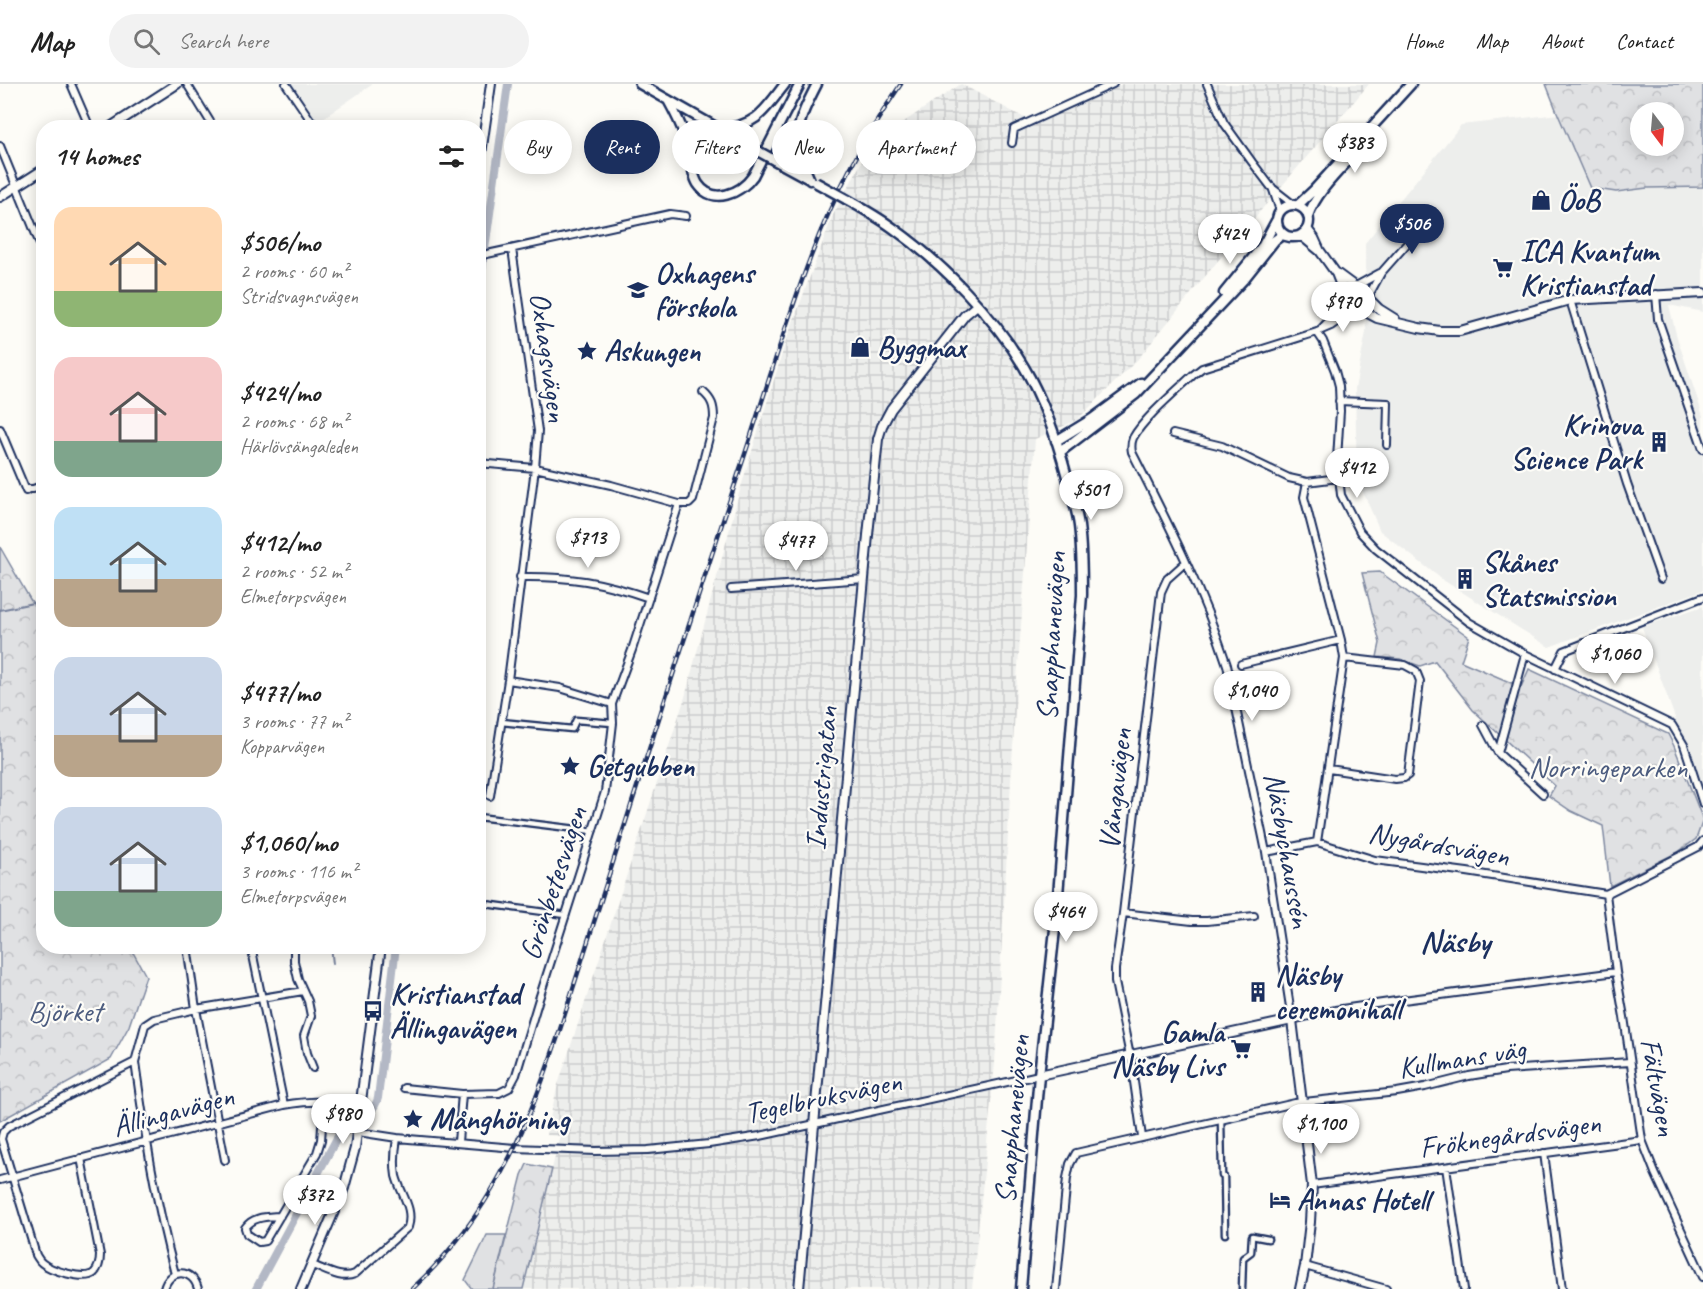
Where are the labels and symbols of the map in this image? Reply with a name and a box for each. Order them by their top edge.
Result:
north arrow [1630,102,1684,156]
pin: $383 [1319,123,1391,174]
place label: ÖoB [1558,181,1602,219]
shop icon: ÖoB [1529,188,1553,212]
pin: $506 [1376,204,1448,255]
pin: $424 [1194,214,1266,265]
place label: ICA Kvantum Kristianstad [1520,232,1661,304]
place label: Oxhagens förskola [655,254,757,326]
supermarket icon: ICA Kvantum Kristianstad [1491,256,1515,280]
school or university icon: Oxhagens förskola [626,278,650,302]
pin: $970 [1307,282,1379,333]
street label: Oxhagsvägen [521,290,577,425]
place label: Byggmax [877,328,968,366]
place label: Askungen [604,332,702,370]
shop icon: Byggmax [848,335,872,359]
place icon: Askungen [575,339,599,363]
place label: Krinova Science Park [1510,406,1645,478]
building icon: Krinova Science Park [1647,430,1671,454]
pin: $412 [1321,448,1393,499]
pin: $501 [1055,470,1127,521]
pin: $713 [552,518,624,569]
pin: $477 [760,521,832,572]
place label: Skånes Statsmission [1482,543,1617,615]
street label: Snapphanevägen [1028,550,1074,722]
building icon: Skånes Statsmission [1453,567,1477,591]
pin: $1,060 [1566,634,1664,685]
pin: $1,040 [1203,671,1301,722]
street label: Industrigatan [796,704,846,851]
street label: Vångavägen [1090,726,1140,852]
place label: Getgubben [587,747,695,785]
park label: Norringeparken [1528,748,1688,786]
place icon: Getgubben [558,754,582,778]
street label: Näsbychaussén [1256,770,1321,932]
street label: Grönbetesvägen [510,801,596,965]
street label: Nygårdsvägen [1366,813,1513,875]
pin: $464 [1030,892,1102,943]
district label: Näsby [1420,921,1493,962]
place label: Näsby ceremonihall [1275,956,1407,1028]
place label: Kristianstad Ällingavägen [390,975,526,1047]
building icon: Näsby ceremonihall [1246,980,1270,1004]
park label: Björket [28,992,106,1030]
bus stop icon: Kristianstad Ällingavägen [361,999,385,1023]
place label: Gamla Näsby Livs [1111,1013,1227,1085]
street label: Kullmans väg [1396,1029,1530,1087]
street label: Snapphanevägen [986,1032,1038,1205]
street label: Fältvägen [1632,1035,1686,1139]
supermarket icon: Gamla Näsby Livs [1229,1037,1253,1061]
street label: Tegelbruksvägen [741,1062,905,1132]
street label: Ällingavägen [108,1076,238,1145]
pin: $980 [307,1094,379,1145]
place label: Månghörning [430,1100,571,1138]
street label: Fröknegårdsvägen [1417,1103,1603,1167]
pin: $1,100 [1272,1104,1370,1155]
place icon: Månghörning [401,1107,425,1131]
pin: $372 [279,1175,351,1226]
place label: Annas Hotell [1297,1181,1435,1219]
hotel icon: Annas Hotell [1268,1188,1292,1212]

